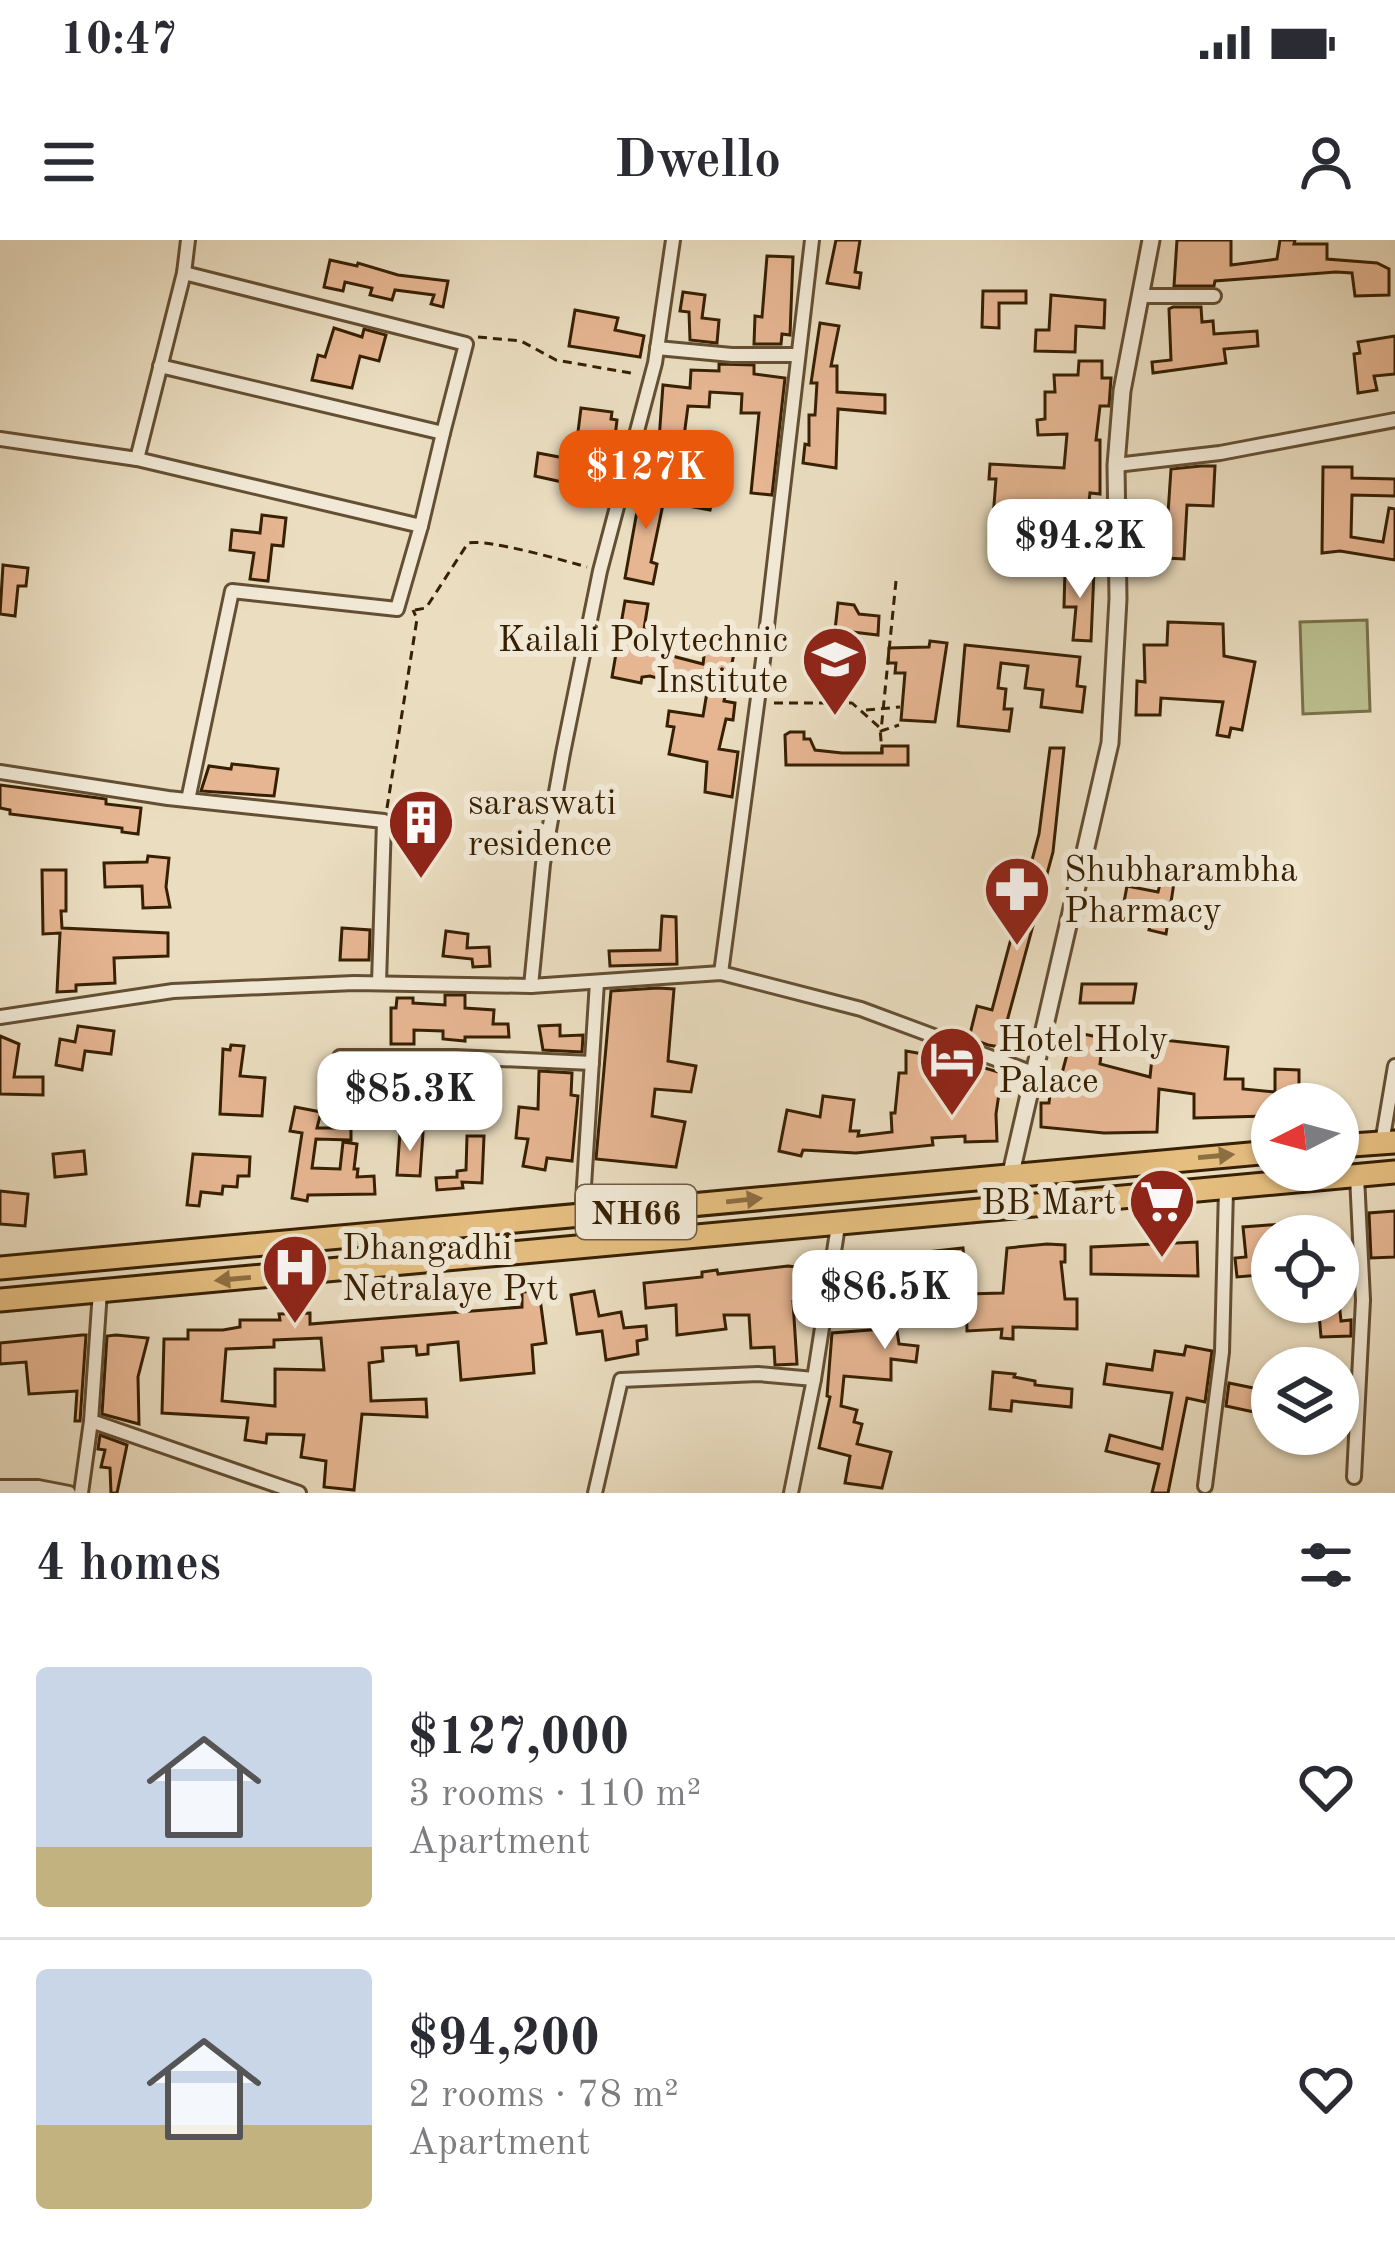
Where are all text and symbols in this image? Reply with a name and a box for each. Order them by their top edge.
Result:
text: 10:47 [60,19,177,64]
icon: menu [36,129,102,195]
icon: person [1293,129,1359,195]
text: Dwello [614,135,781,189]
pin: $127K [562,430,730,532]
text: $127K [586,449,706,488]
pin: $94.2K [982,499,1178,601]
text: $94.2K [1014,518,1146,557]
place label: Kailali Polytechnic Institute [498,624,788,701]
school or university icon: Kailali Polytechnic Institute [800,624,870,718]
building icon: saraswati residence [386,787,456,881]
place label: saraswati residence [468,787,616,864]
pharmacy icon: Shubharambha Pharmacy [982,854,1052,948]
place label: Shubharambha Pharmacy [1064,854,1298,931]
hotel icon: Hotel Holy Palace [917,1024,987,1118]
place label: Hotel Holy Palace [998,1024,1168,1101]
pin: $85.3K [312,1052,508,1154]
text: $85.3K [344,1071,476,1110]
north arrow [1251,1083,1359,1191]
map controls [1251,1083,1359,1455]
one-way arrow [1198,1147,1235,1166]
supermarket icon: BB Mart [1127,1166,1197,1260]
road number: NH66 [576,1185,696,1239]
place label: BB Mart [981,1187,1116,1223]
one-way arrow [726,1190,763,1209]
button: locate [1251,1215,1359,1323]
hospital icon: Dhangadhi Netralaye Pvt [260,1232,330,1326]
place label: Dhangadhi Netralaye Pvt [342,1232,559,1309]
pin: $86.5K [787,1250,983,1352]
text: $86.5K [819,1269,951,1308]
one-way arrow [214,1270,251,1289]
button: layers [1251,1347,1359,1455]
icon: filters [1293,1532,1359,1598]
text: 4 homes [36,1540,221,1591]
text: $127,000 [408,1714,629,1765]
icon: home [132,1715,276,1859]
icon: heart [1293,1754,1359,1820]
text: 3 rooms · 110 m² [408,1775,701,1814]
text: Apartment [408,1823,591,1862]
text: $94,200 [408,2015,600,2066]
icon: home [132,2017,276,2161]
icon: heart [1293,2056,1359,2122]
text: 2 rooms · 78 m² [408,2076,679,2115]
text: Apartment [408,2124,591,2163]

